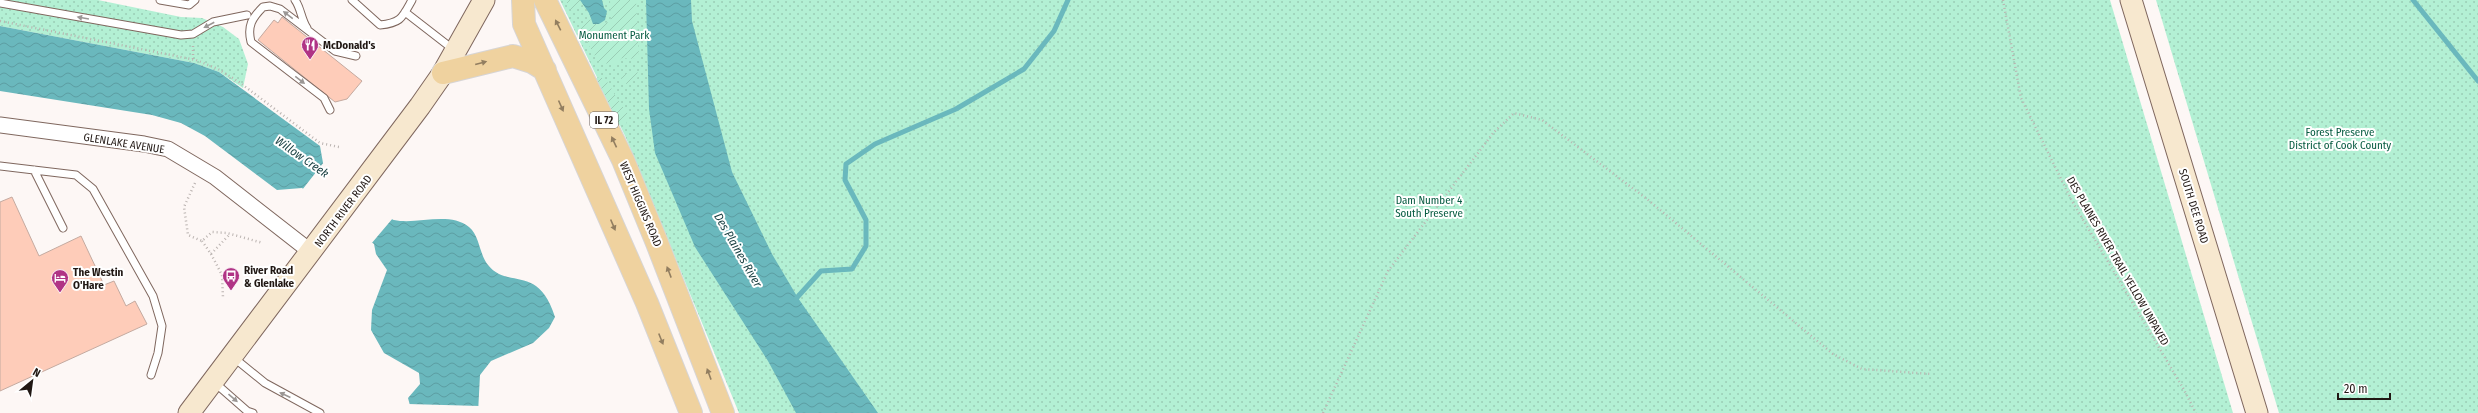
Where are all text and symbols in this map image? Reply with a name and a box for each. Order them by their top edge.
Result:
one-way arrow [282,11,293,19]
one-way arrow [77,14,89,20]
one-way arrow [555,20,561,31]
one-way arrow [203,22,215,28]
park label: Monument Park [579,29,650,42]
restaurant icon: McDonald's [300,35,320,60]
place label: McDonald's [323,39,376,52]
one-way arrow [475,60,487,66]
one-way arrow [295,76,305,84]
one-way arrow [558,100,564,111]
road number: IL 72 [590,112,618,128]
park label: Forest Preserve District of Cook County [2289,126,2391,152]
street label: GLENLAKE AVENUE [82,131,165,156]
water label: Willow Creek [273,133,331,181]
one-way arrow [611,137,617,148]
street label: WEST HIGGINS ROAD [617,160,664,249]
street label: SOUTH DEE ROAD [2176,167,2211,245]
street label: NORTH RIVER ROAD [312,173,375,250]
street label: DES PLAINES RIVER TRAIL YELLOW UNPAVED [2064,175,2171,348]
park label: Dam Number 4 South Preserve [1395,194,1463,220]
water label: Des Plaines River [711,210,765,290]
one-way arrow [611,219,617,231]
place label: River Road & Glenlake [244,264,295,290]
one-way arrow [665,265,671,277]
place label: The Westin O'Hare [73,266,124,292]
bus stop icon: River Road & Glenlake [221,266,241,291]
hotel icon: The Westin O'Hare [50,268,70,293]
one-way arrow [658,333,664,344]
north arrow [12,361,52,401]
text: N [31,365,43,380]
one-way arrow [705,368,711,380]
scale bar [2338,375,2390,401]
text: 20 m [2344,382,2368,396]
one-way arrow [280,392,291,398]
one-way arrow [227,394,238,403]

